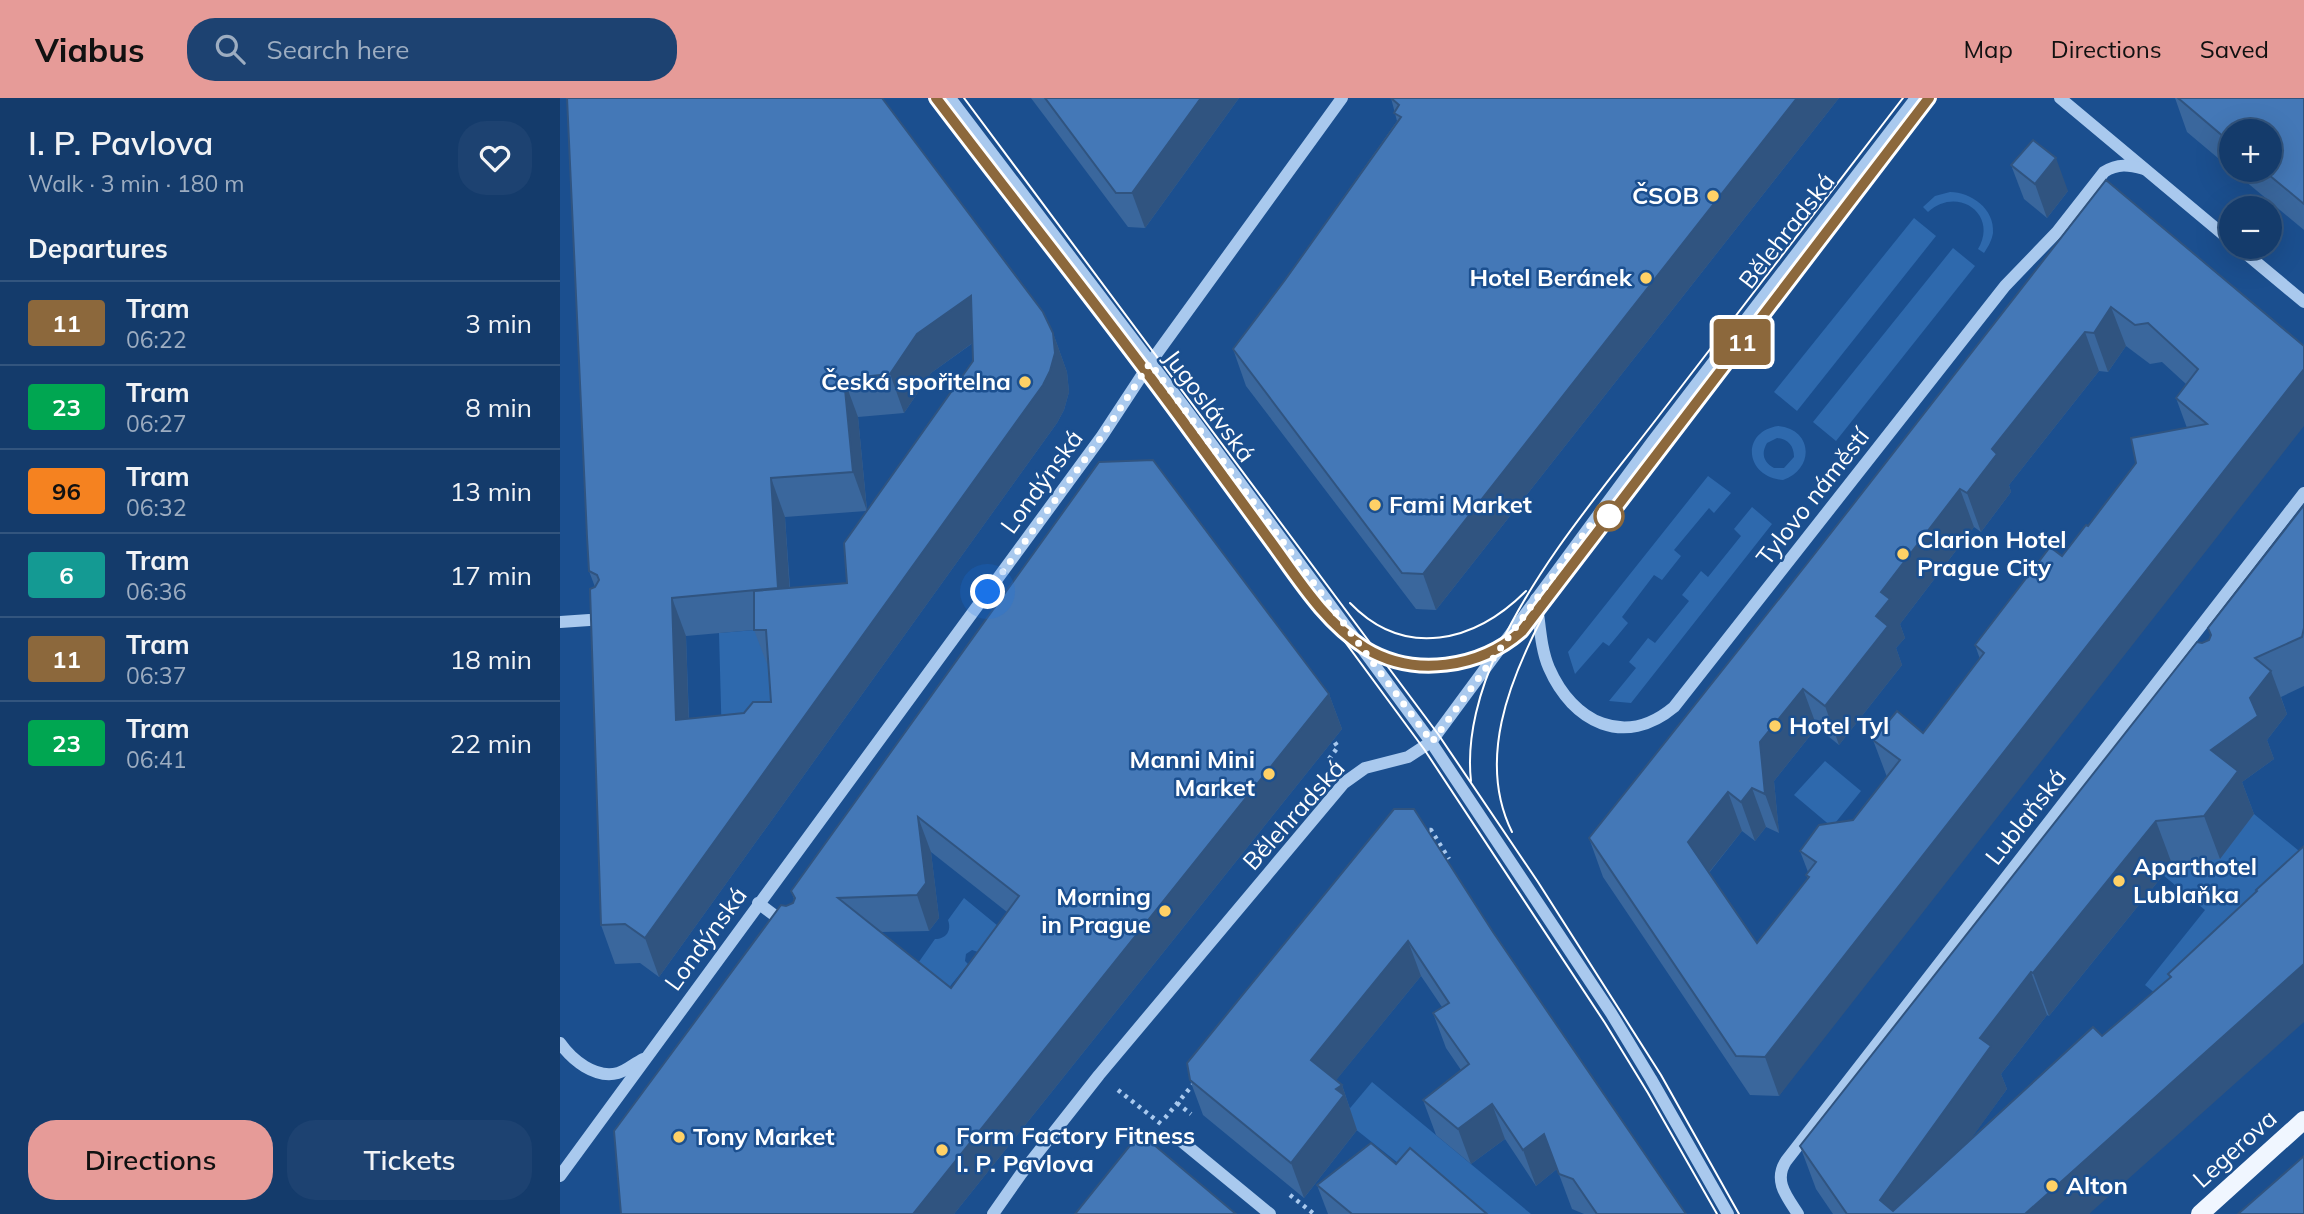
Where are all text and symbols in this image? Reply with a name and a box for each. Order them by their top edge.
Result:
search box [187,18,677,81]
text: Viabus [35,29,145,70]
icon: search [211,30,249,68]
text: Search here [267,33,409,66]
text: Map [1963,34,2013,64]
text: Directions [2051,34,2162,64]
text: Saved [2200,34,2269,64]
map controls [2219,119,2282,259]
button: + [2219,119,2282,182]
button: heart [458,121,532,195]
text: I. P. Pavlova [28,122,213,163]
street label: Bělehradská [1732,167,1841,294]
text: Walk · 3 min · 180 m [28,169,245,198]
place label: ČSOB [1632,180,1699,210]
marker: ČSOB [1705,188,1721,204]
button: − [2219,196,2282,259]
text: Departures [28,232,168,265]
place label: Hotel Beránek [1469,262,1633,292]
marker: Hotel Beránek [1638,270,1654,286]
text: Tram [126,292,190,325]
text: 3 min [465,307,532,340]
text: 11 [52,308,81,338]
line badge: 11 [1710,319,1774,365]
text: 06:22 [126,325,186,354]
text: 11 [1728,327,1756,357]
street label: Jugoslávská [1158,343,1262,468]
place label: Česká spořitelna [821,366,1011,396]
marker: Česká spořitelna [1017,374,1033,390]
text: Tram [126,376,190,409]
text: 8 min [465,391,532,424]
text: 23 [52,392,81,422]
text: 06:27 [126,409,186,438]
street label: Tylovo náměstí [1749,421,1876,571]
street label: Londýnská [994,424,1089,539]
text: Tram [126,460,190,493]
text: 13 min [450,475,532,508]
text: 96 [52,476,81,506]
place label: Fami Market [1389,489,1532,519]
text: 06:32 [126,493,186,522]
marker: Fami Market [1367,497,1383,513]
unlabelled marker [1594,501,1624,531]
place label: Clarion Hotel Prague City [1917,524,2067,582]
text: Tram [126,544,190,577]
marker: Clarion Hotel Prague City [1895,546,1911,562]
text: 17 min [450,559,532,592]
text: 6 [59,560,74,590]
your location [970,574,1005,609]
text: 06:36 [126,577,186,606]
text: Tram [126,628,190,661]
text: 18 min [450,643,532,676]
text: 11 [52,644,81,674]
text: 06:37 [126,661,186,690]
place label: Hotel Tyl [1789,710,1889,740]
text: Tram [126,712,190,745]
marker: Hotel Tyl [1767,718,1783,734]
text: 22 min [450,727,532,760]
text: 23 [52,728,81,758]
place label: Manni Mini Market [1130,744,1255,802]
text: 06:41 [126,745,186,774]
street label: Bělehradská [1236,753,1351,876]
street label: Lublaňská [1978,762,2072,871]
marker: Manni Mini Market [1261,766,1277,782]
place label: Aparthotel Lublaňka [2133,851,2257,909]
marker: Aparthotel Lublaňka [2111,873,2127,889]
street label: Londýnská [658,881,753,996]
place label: Morning in Prague [1041,881,1151,939]
marker: Morning in Prague [1157,903,1173,919]
street label: Legerova [2186,1103,2282,1194]
button: Directions [28,1120,273,1200]
button: Tickets [287,1120,532,1200]
place label: Form Factory Fitness I. P. Pavlova [956,1120,1195,1178]
place label: Tony Market [693,1121,835,1151]
marker: Tony Market [671,1129,687,1145]
marker: Form Factory Fitness I. P. Pavlova [934,1142,950,1158]
place label: Alton [2066,1170,2128,1200]
marker: Alton [2044,1178,2060,1194]

